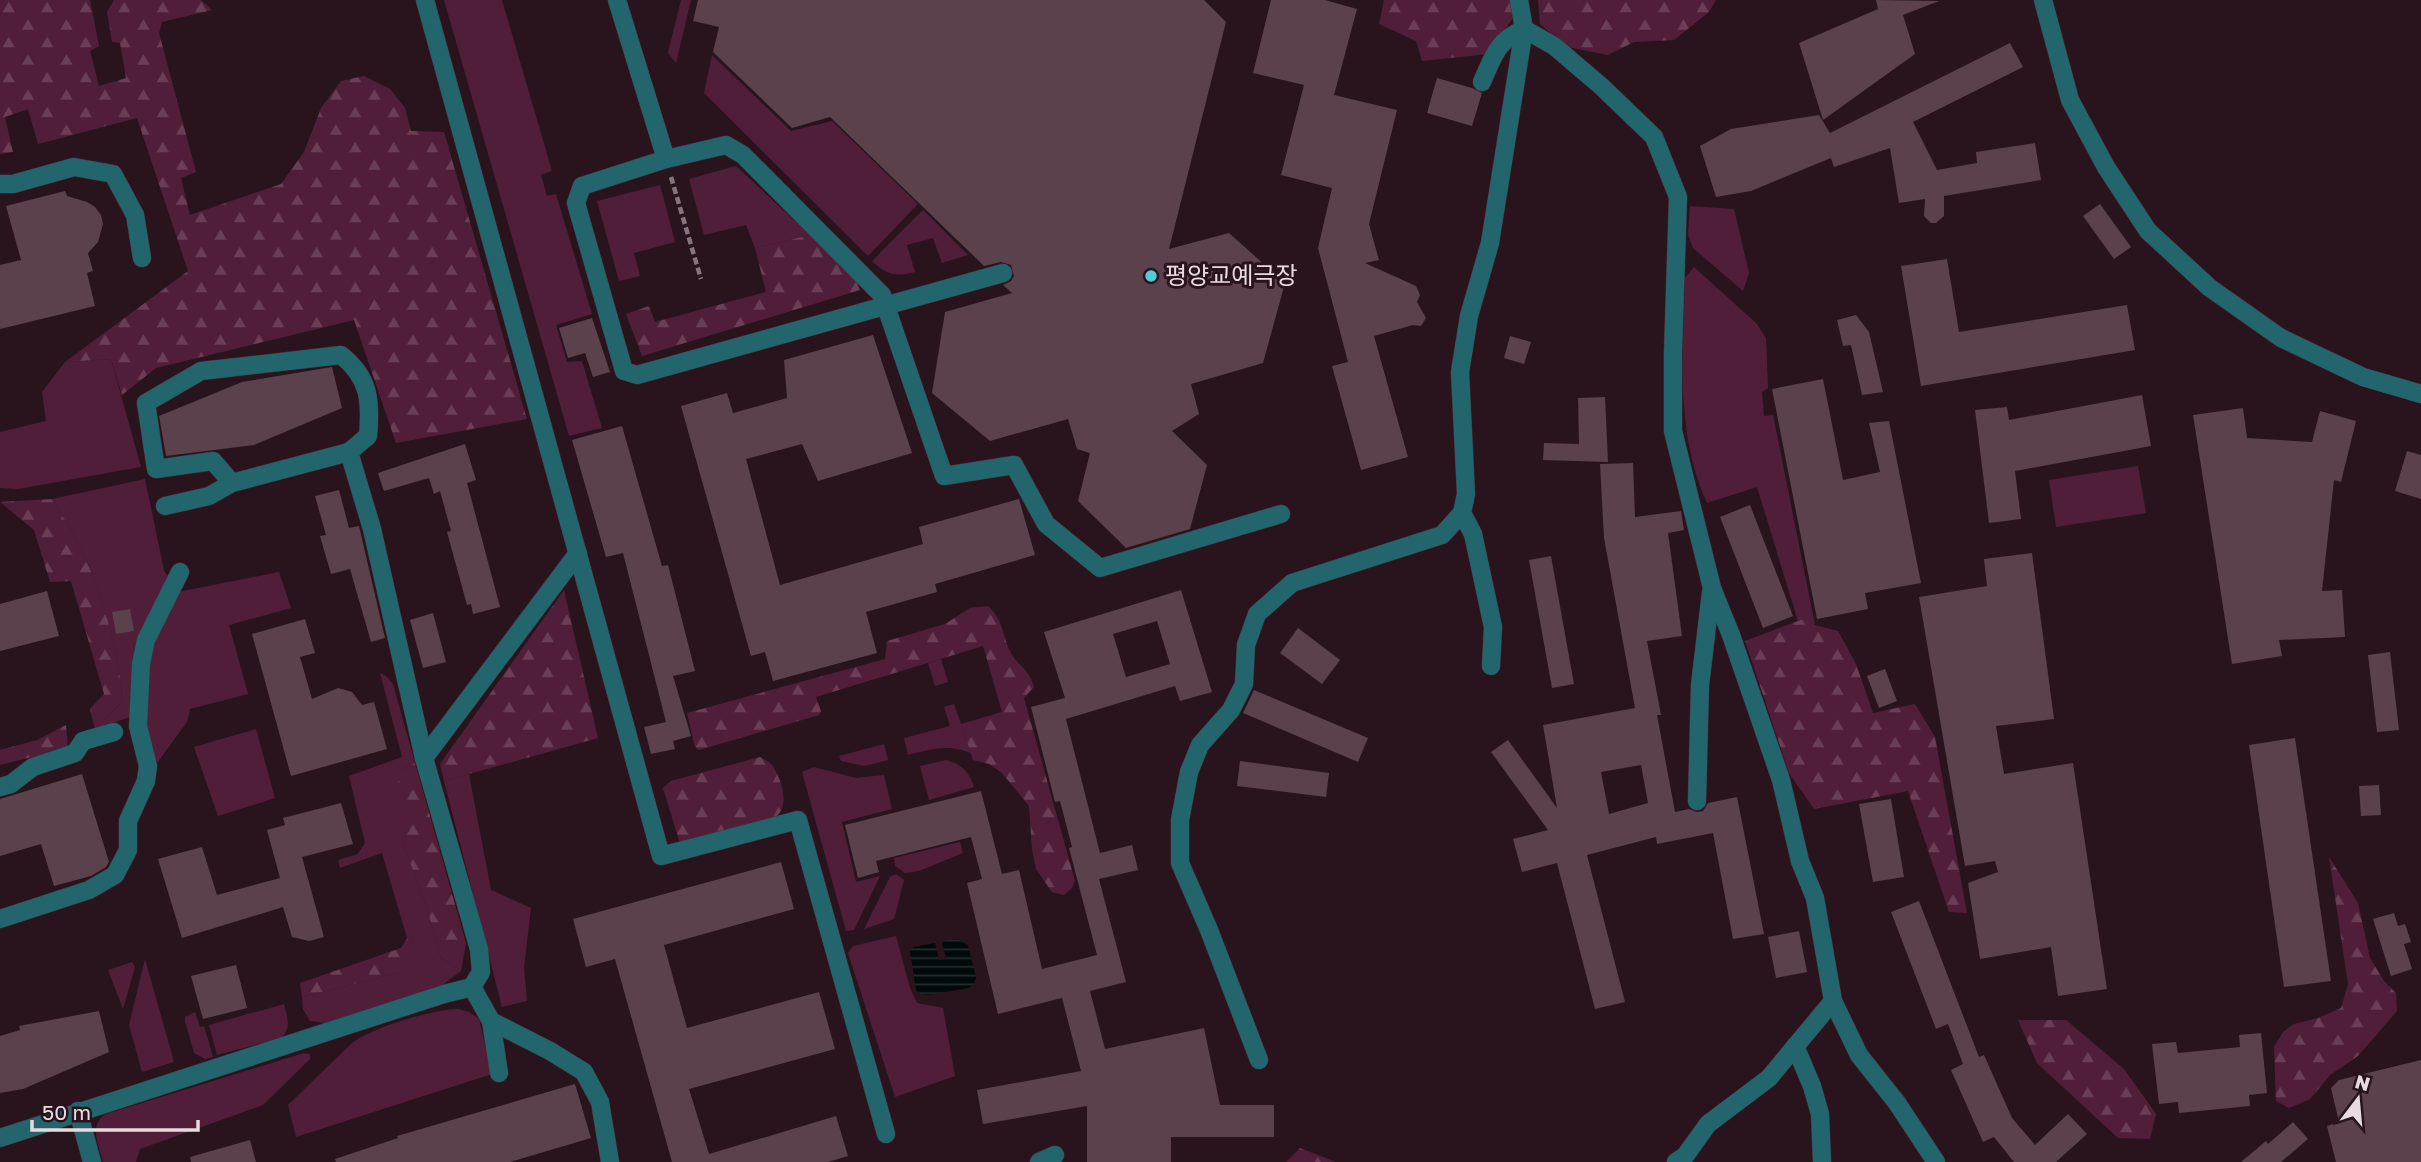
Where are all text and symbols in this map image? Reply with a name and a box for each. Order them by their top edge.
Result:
place label: 평양교예극장 [1165,260,1297,289]
marker: 평양교예극장 [1143,268,1159,284]
north arrow [2323,1064,2393,1134]
text: N [2353,1069,2373,1095]
scale bar [32,1088,198,1132]
text: 50 m [42,1099,91,1125]

